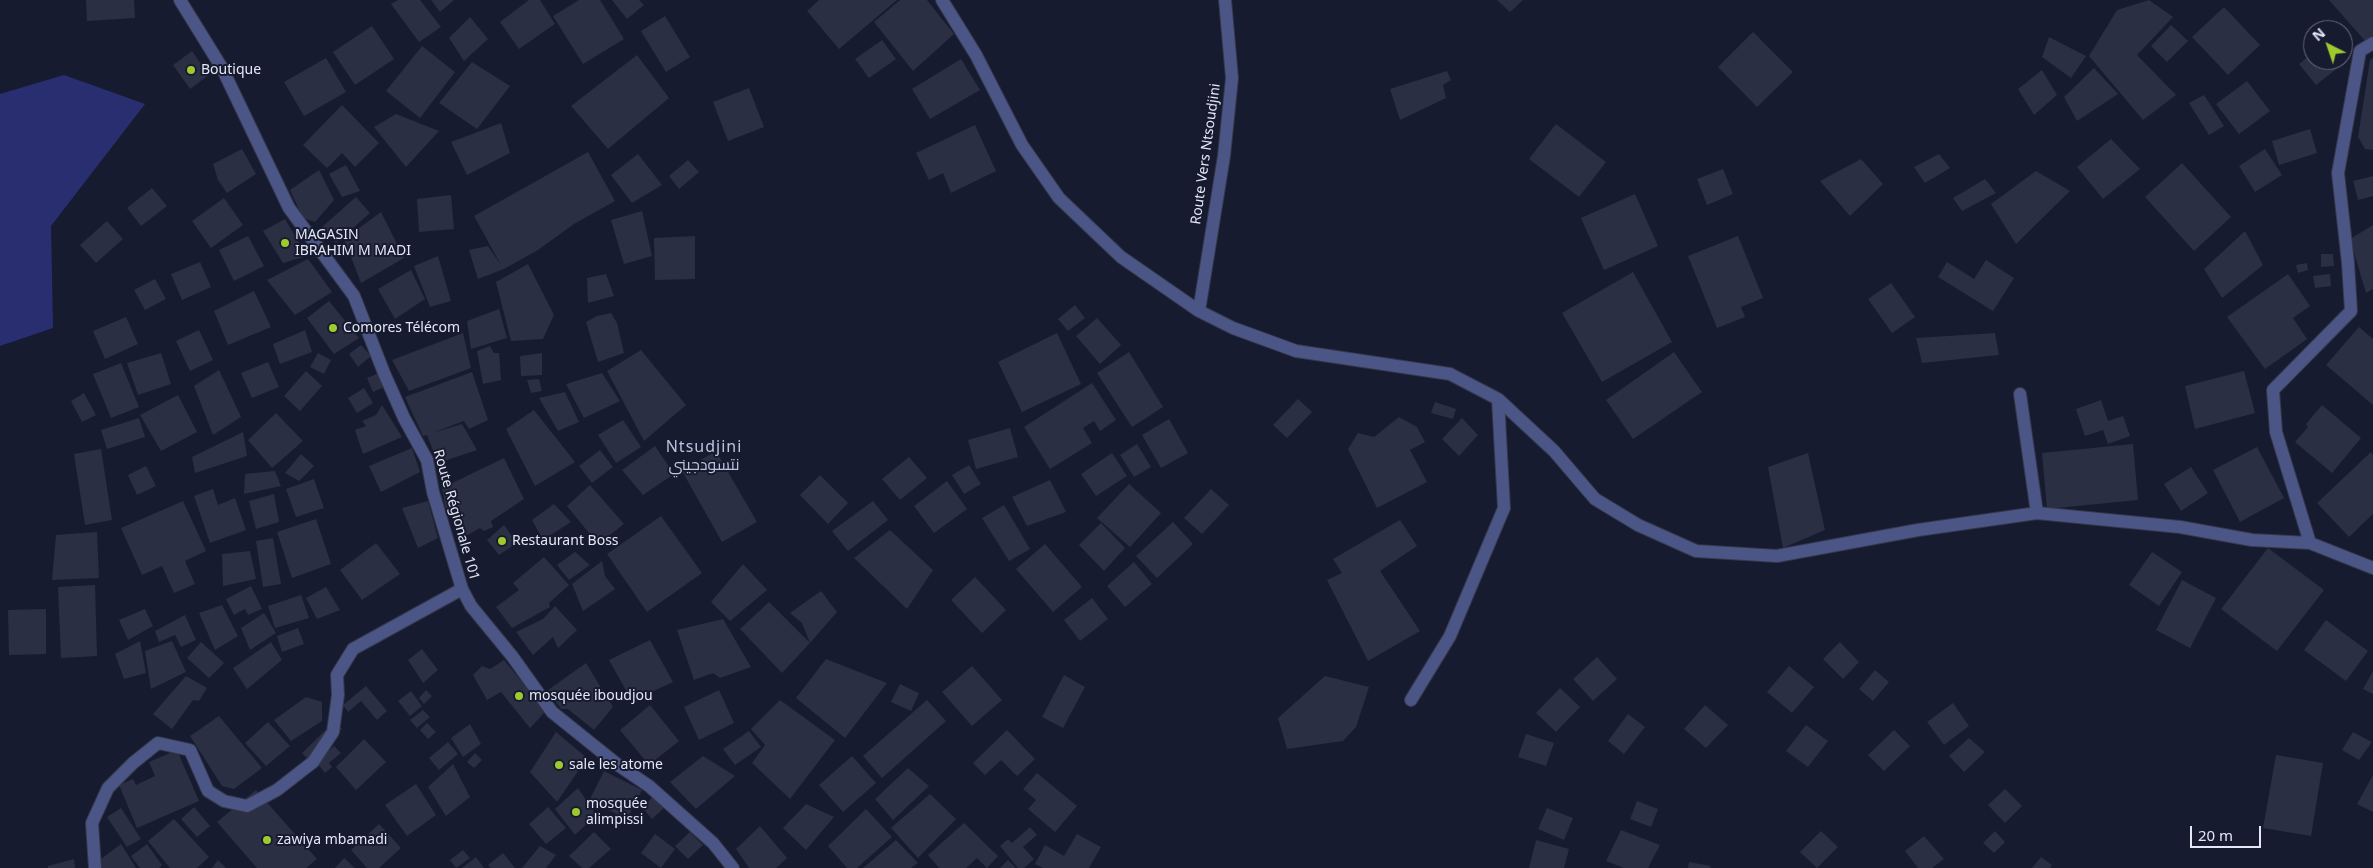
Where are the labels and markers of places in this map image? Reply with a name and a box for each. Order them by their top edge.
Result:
place label: Boutique [201,62,261,78]
marker: Boutique [185,64,197,76]
place label: MAGASIN IBRAHIM M MADI [295,227,411,260]
marker: MAGASIN IBRAHIM M MADI [279,237,291,249]
place label: Comores Télécom [343,320,460,336]
marker: Comores Télécom [327,322,339,334]
place label: Restaurant Boss [512,533,619,549]
marker: Restaurant Boss [496,535,508,547]
place label: mosquée iboudjou [529,688,653,704]
marker: mosquée iboudjou [513,690,525,702]
place label: sale les atome [569,757,663,773]
marker: sale les atome [553,759,565,771]
place label: mosquée alimpissi [586,796,647,829]
marker: mosquée alimpissi [570,806,582,818]
place label: zawiya mbamadi [277,832,387,848]
marker: zawiya mbamadi [261,834,273,846]

